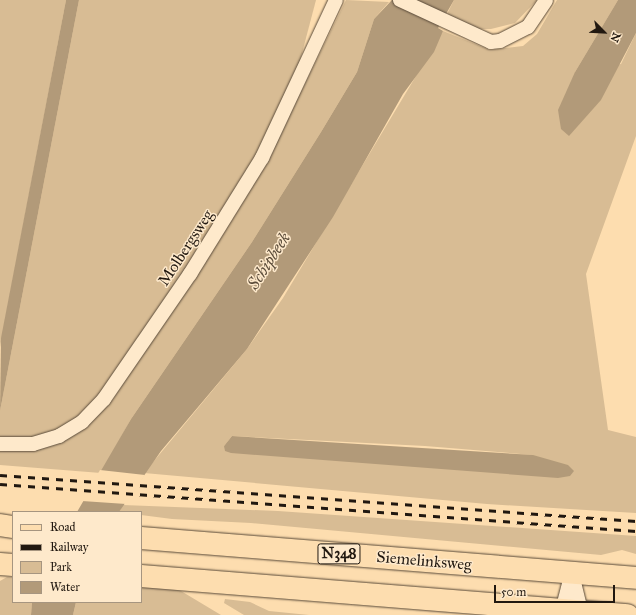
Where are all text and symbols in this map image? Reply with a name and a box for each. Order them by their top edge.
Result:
north arrow [584,12,624,52]
text: N [608,30,623,44]
street label: Molbergsweg [154,206,218,290]
water label: Schipbeek [243,229,295,293]
legend [12,511,142,603]
text: Road [50,520,76,534]
text: Railway [50,540,88,554]
road number: N348 [317,541,361,567]
street label: Siemelinksweg [376,547,472,575]
text: Park [50,560,72,574]
scale bar [496,577,617,603]
text: Water [50,580,80,594]
text: 50 m [501,585,526,599]

